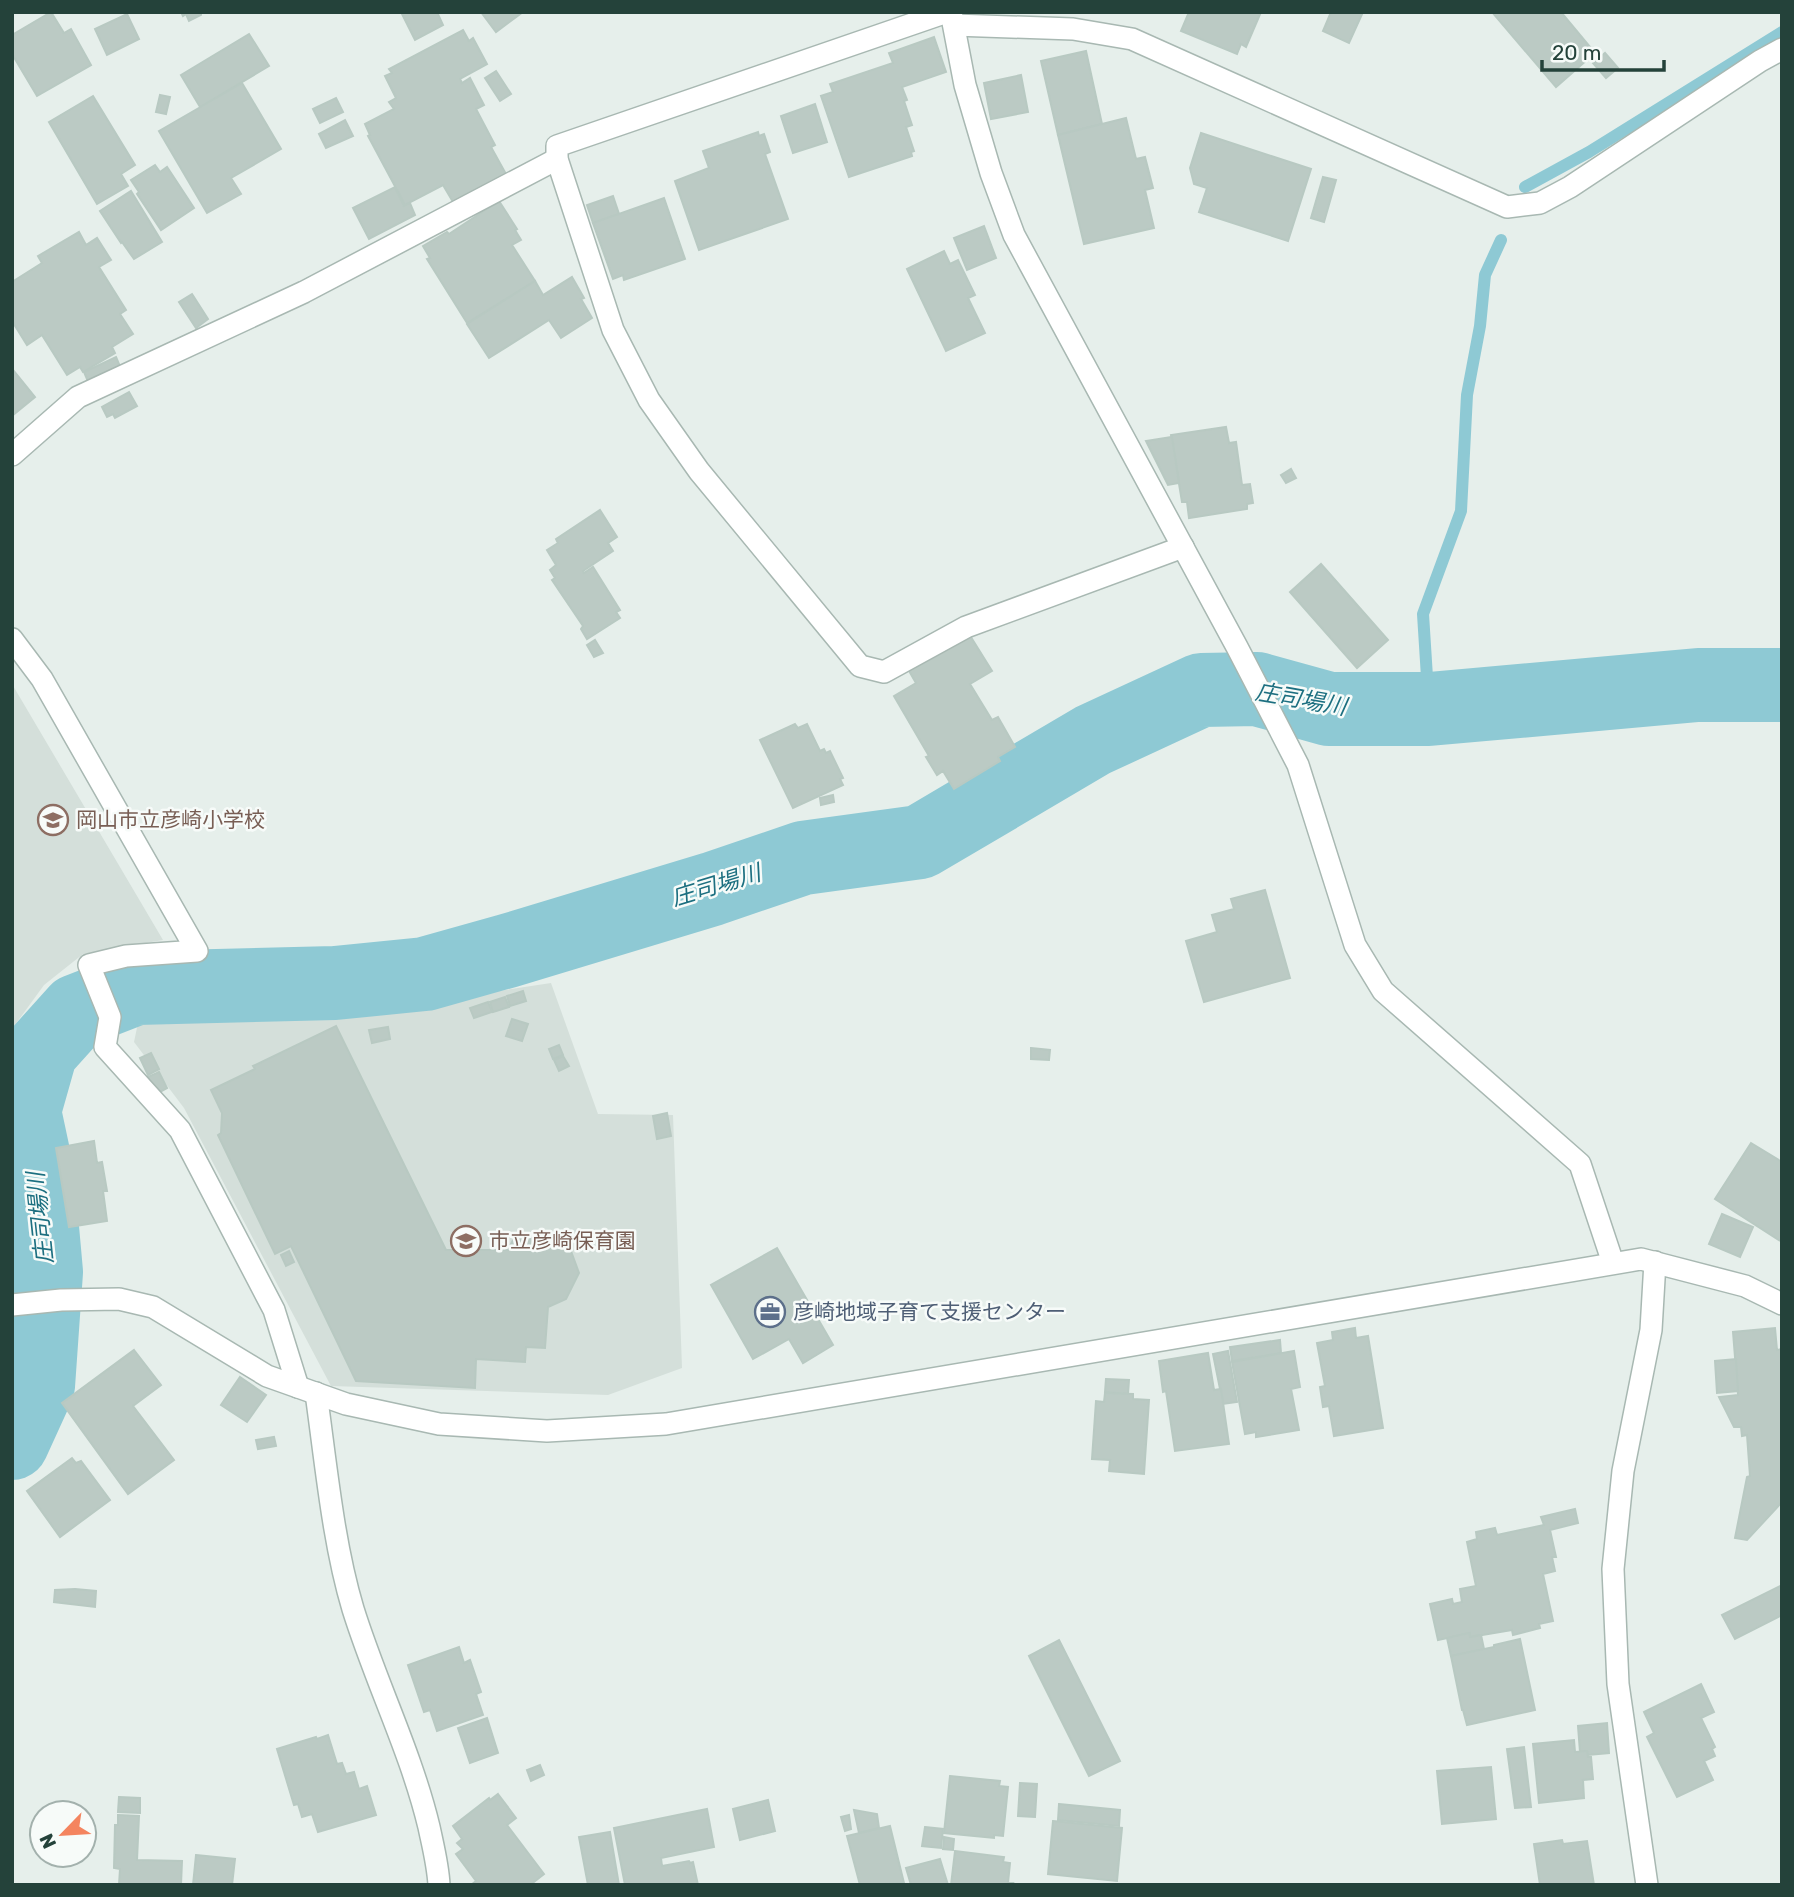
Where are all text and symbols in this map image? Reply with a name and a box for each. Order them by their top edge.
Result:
scale bar [1542,28,1664,72]
text: 20 m [1552,40,1601,65]
water label: 庄司場川 [1253,677,1352,721]
school or university icon: 岡山市立彦崎小学校 [36,803,70,837]
place label: 岡山市立彦崎小学校 [76,807,265,832]
water label: 庄司場川 [668,857,767,912]
water label: 庄司場川 [21,1168,59,1265]
school or university icon: 市立彦崎保育園 [449,1224,483,1258]
place label: 市立彦崎保育園 [489,1228,636,1253]
office icon: 彦崎地域子育て支援センター [753,1295,787,1329]
place label: 彦崎地域子育て支援センター [793,1299,1066,1324]
north arrow [28,1799,98,1869]
text: N [35,1830,61,1852]

